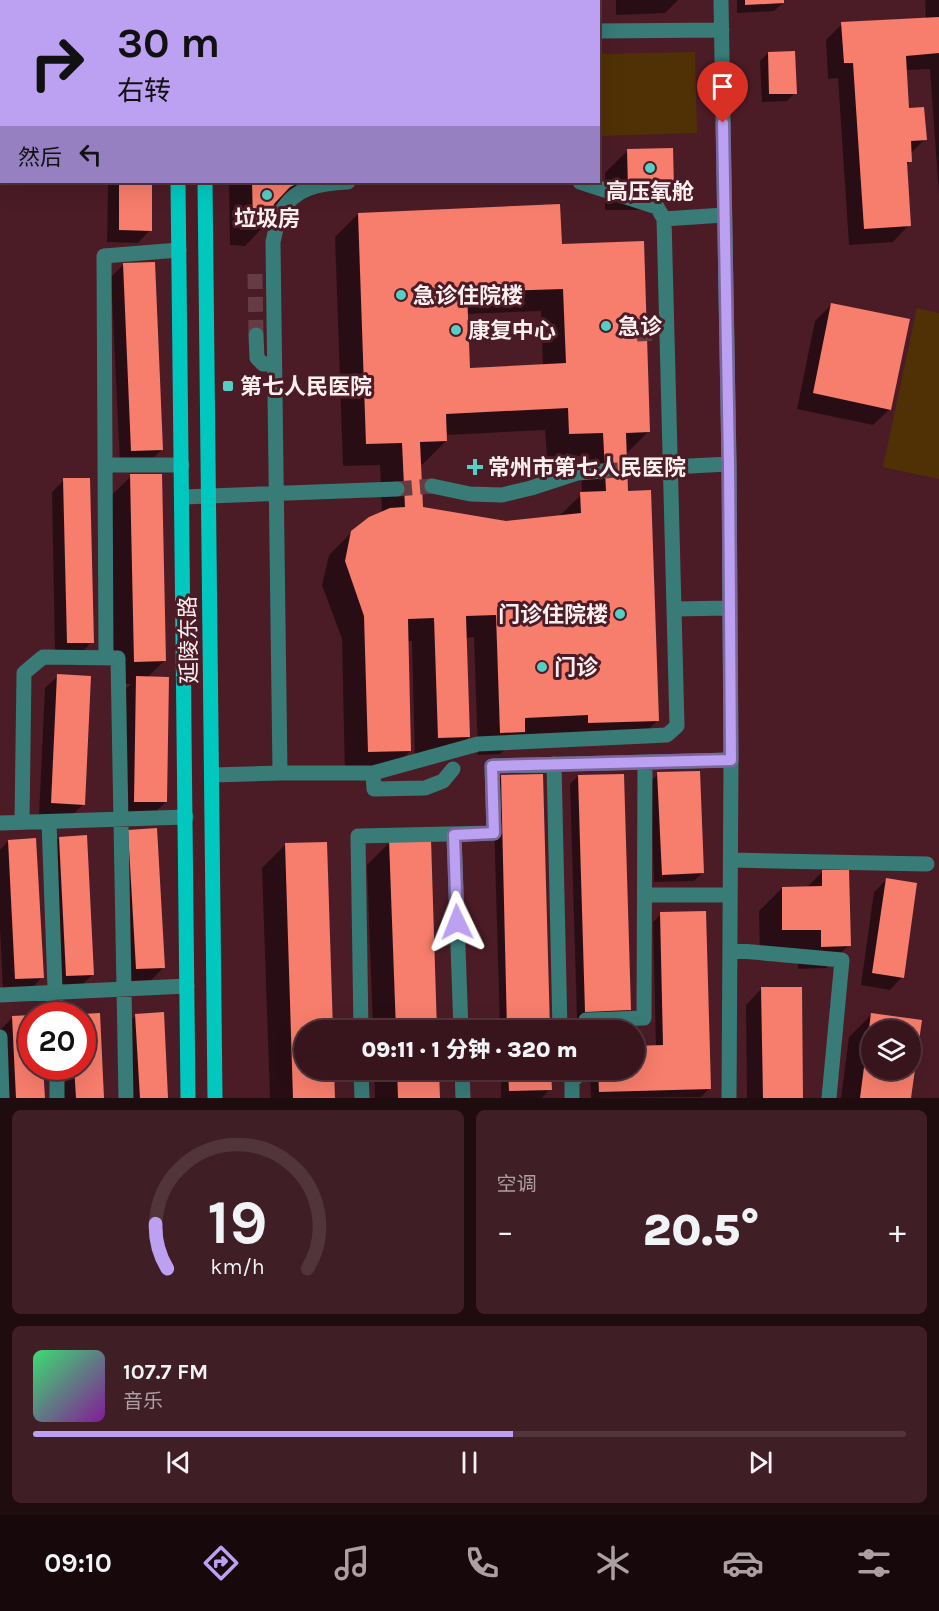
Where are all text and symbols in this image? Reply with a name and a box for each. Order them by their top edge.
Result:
text: 30 m [117,18,220,68]
icon: right [18,24,96,102]
pin [697,61,748,123]
icon: arrive [706,70,739,103]
text: 右转 [117,75,171,107]
icon: left [74,138,107,171]
text: 然后 [18,145,62,171]
marker: 高压氧舱 [643,161,657,175]
place label: 高压氧舱 [606,179,694,205]
marker: 垃圾房 [260,188,274,202]
place label: 垃圾房 [234,206,300,232]
place label: 急诊住院楼 [413,283,523,309]
marker: 急诊住院楼 [394,288,408,302]
place label: 急诊 [618,314,663,340]
place label: 康复中心 [468,318,556,344]
marker: 急诊 [599,319,613,333]
marker: 康复中心 [449,323,463,337]
place label: 第七人民医院 [240,374,372,400]
marker: 第七人民医院 [221,379,235,393]
place label: 常州市第七人民医院 [488,455,686,481]
marker: 常州市第七人民医院 [466,458,484,476]
street label: 延陵东路 [175,596,203,684]
place label: 门诊住院楼 [498,602,608,628]
marker: 门诊住院楼 [613,607,627,621]
place label: 门诊 [554,655,599,681]
marker: 门诊 [535,660,549,674]
position arrow [425,890,489,954]
speed limit sign: 20 [18,1002,96,1080]
map controls [861,1020,921,1080]
button: layers [861,1020,921,1080]
text: 09:11 · 1 分钟 · 320 m [361,1037,578,1063]
text: 空调 [497,1173,537,1196]
text: 19 [208,1186,268,1259]
text: 20.5° [643,1204,760,1256]
text: − [497,1212,514,1250]
text: + [889,1212,906,1250]
text: km/h [211,1254,265,1279]
text: 107.7 FM [123,1359,208,1385]
text: 音乐 [123,1390,163,1413]
icon: previous [162,1446,195,1479]
icon: pause [453,1446,486,1479]
icon: next [744,1446,777,1479]
icon: directions [200,1542,242,1584]
icon: music [331,1542,373,1584]
icon: phone [461,1542,503,1584]
icon: climate [592,1542,634,1584]
icon: car [722,1542,764,1584]
icon: filters [853,1542,895,1584]
text: 09:10 [44,1547,112,1579]

